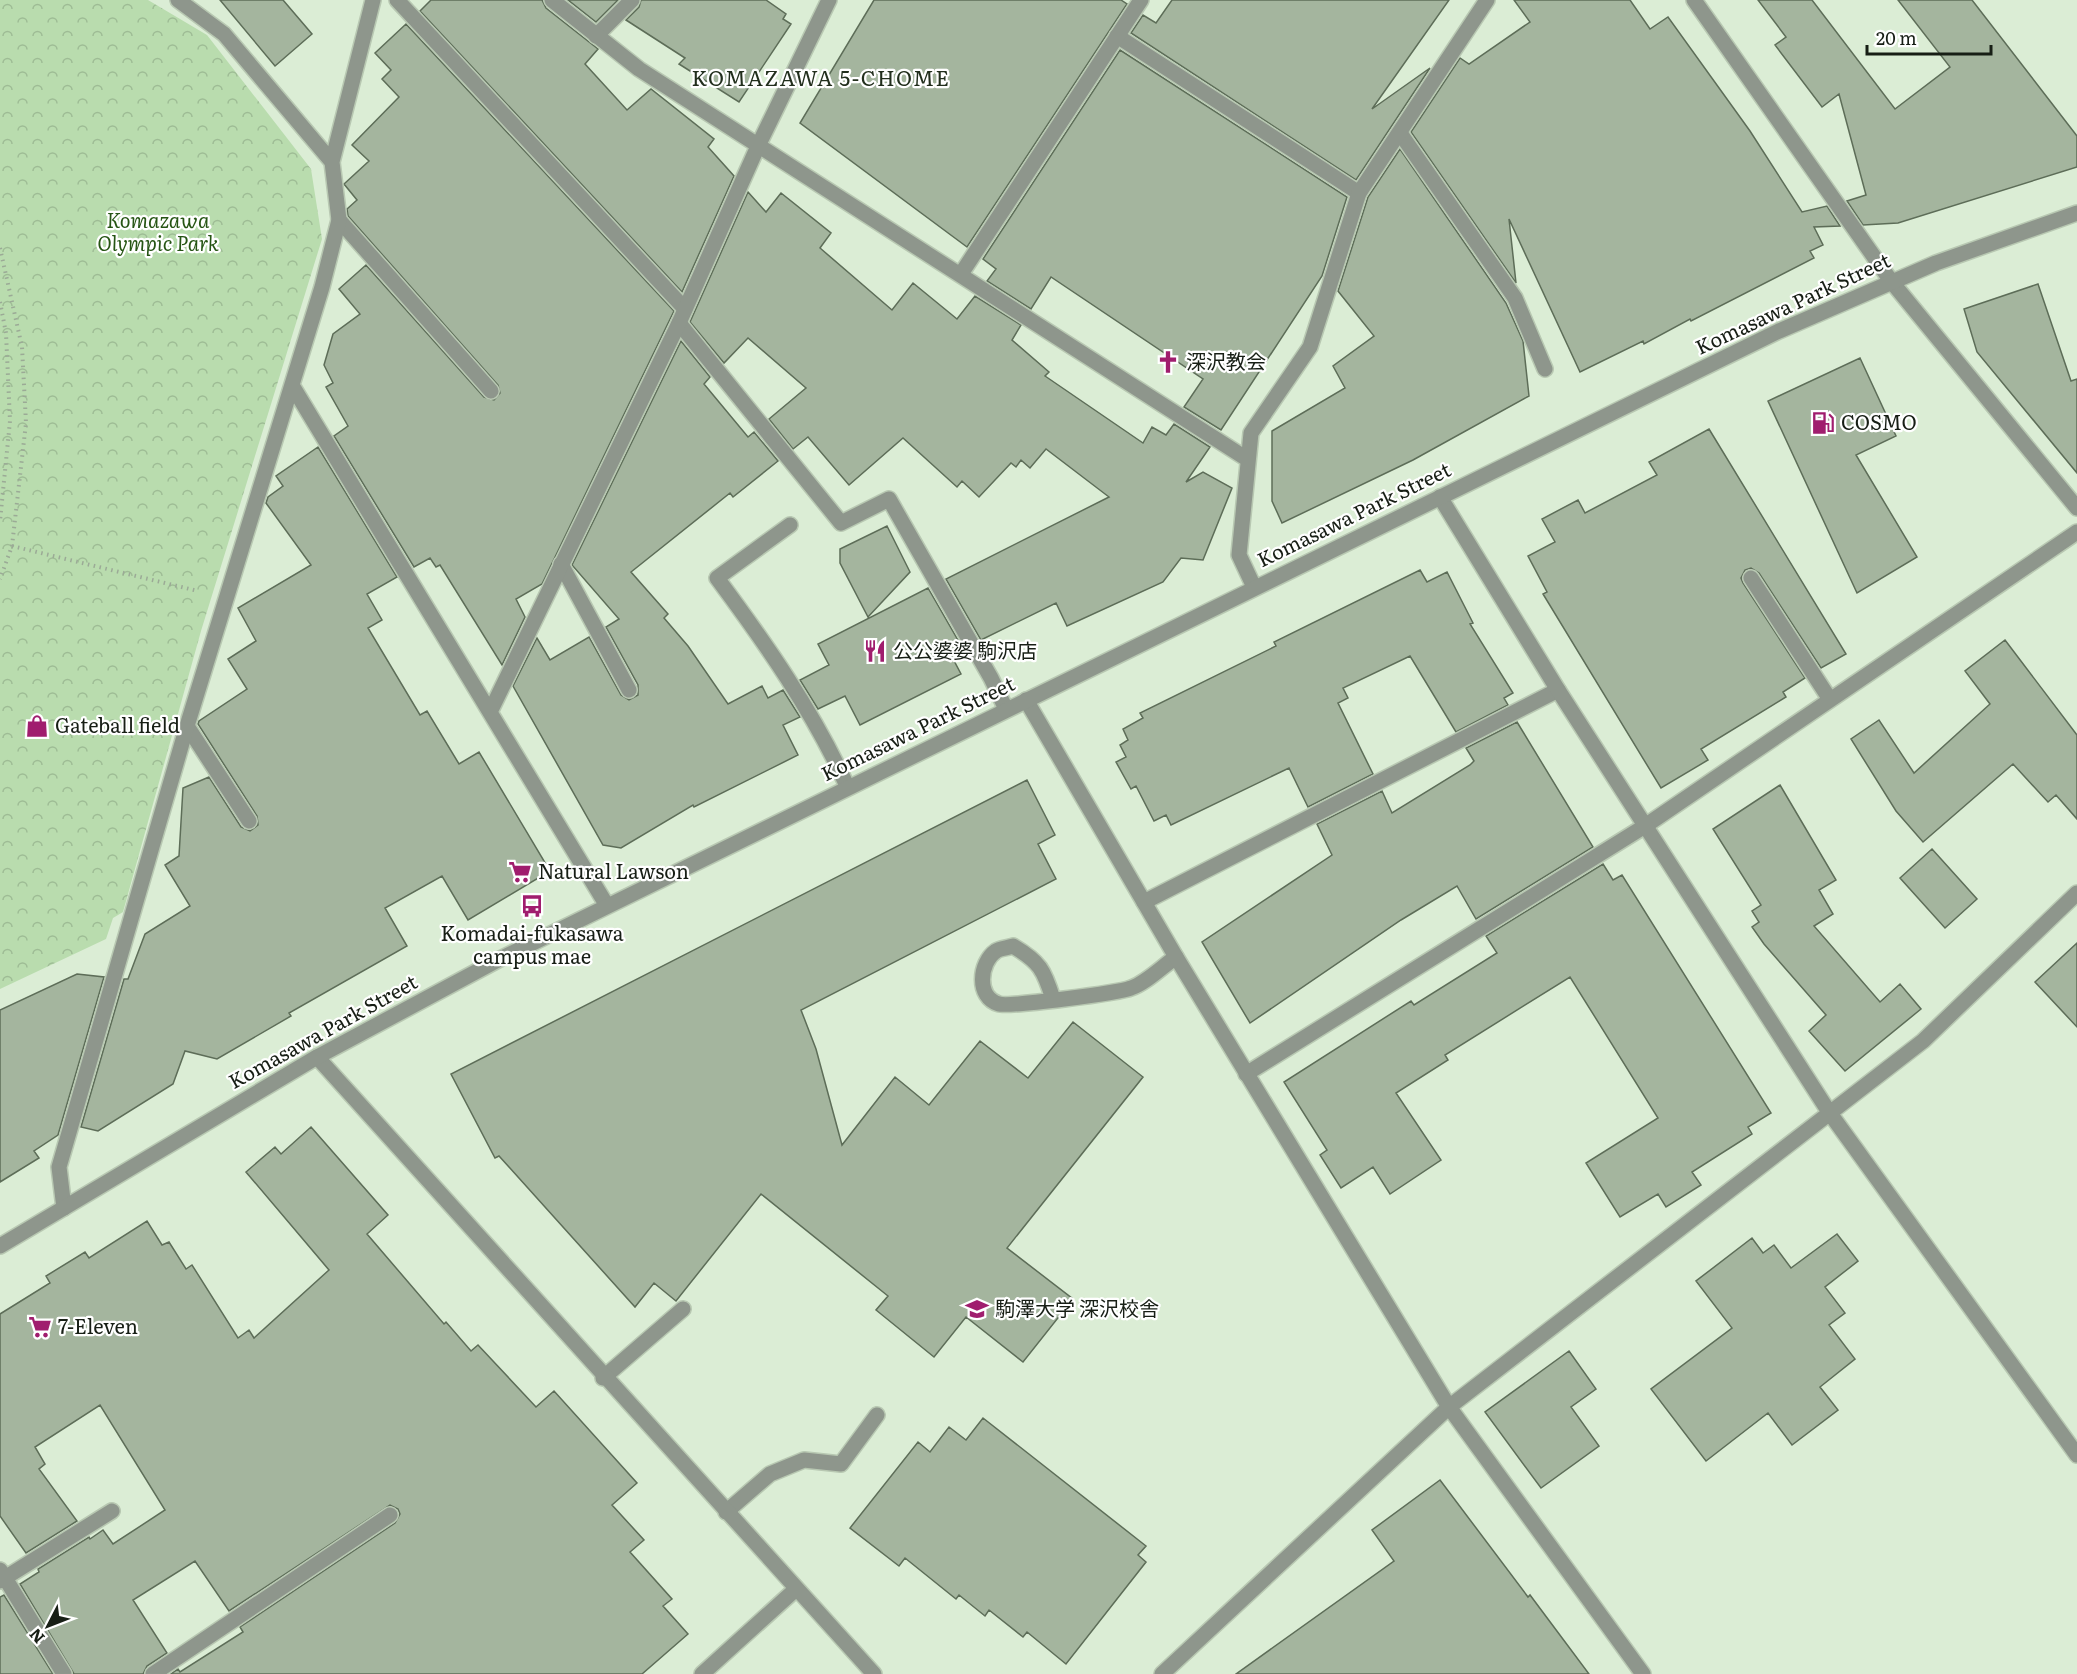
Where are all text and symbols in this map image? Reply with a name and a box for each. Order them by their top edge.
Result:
scale bar [1867,18,1992,56]
text: 20 m [1876,24,1917,51]
district label: KOMAZAWA 5-CHOME [691,61,951,92]
park label: Komazawa Olympic Park [97,204,219,257]
street label: Komasawa Park Street [1690,244,1895,361]
place label: 深沢教会 [1186,345,1266,375]
church icon: 深沢教会 [1155,349,1181,375]
place label: COSMO [1841,406,1917,436]
fuel station icon: COSMO [1810,410,1836,436]
street label: Komasawa Park Street [1251,453,1455,573]
place label: 公公婆婆 駒沢店 [893,634,1037,664]
restaurant icon: 公公婆婆 駒沢店 [862,638,888,664]
street label: Komasawa Park Street [815,667,1019,787]
place label: Gateball field [55,709,180,739]
shop icon: Gateball field [24,713,50,739]
place label: Natural Lawson [538,855,689,885]
supermarket icon: Natural Lawson [507,859,533,885]
bus stop icon: Komadai-fukasawa campus mae [519,893,545,919]
place label: Komadai-fukasawa campus mae [440,917,624,970]
street label: Komasawa Park Street [222,966,422,1095]
place label: 駒澤大学 深沢校舎 [995,1292,1159,1322]
school or university icon: 駒澤大学 深沢校舎 [964,1296,990,1322]
place label: 7-Eleven [58,1310,138,1340]
supermarket icon: 7-Eleven [27,1314,53,1340]
north arrow [18,1596,78,1656]
text: N [23,1624,50,1650]

